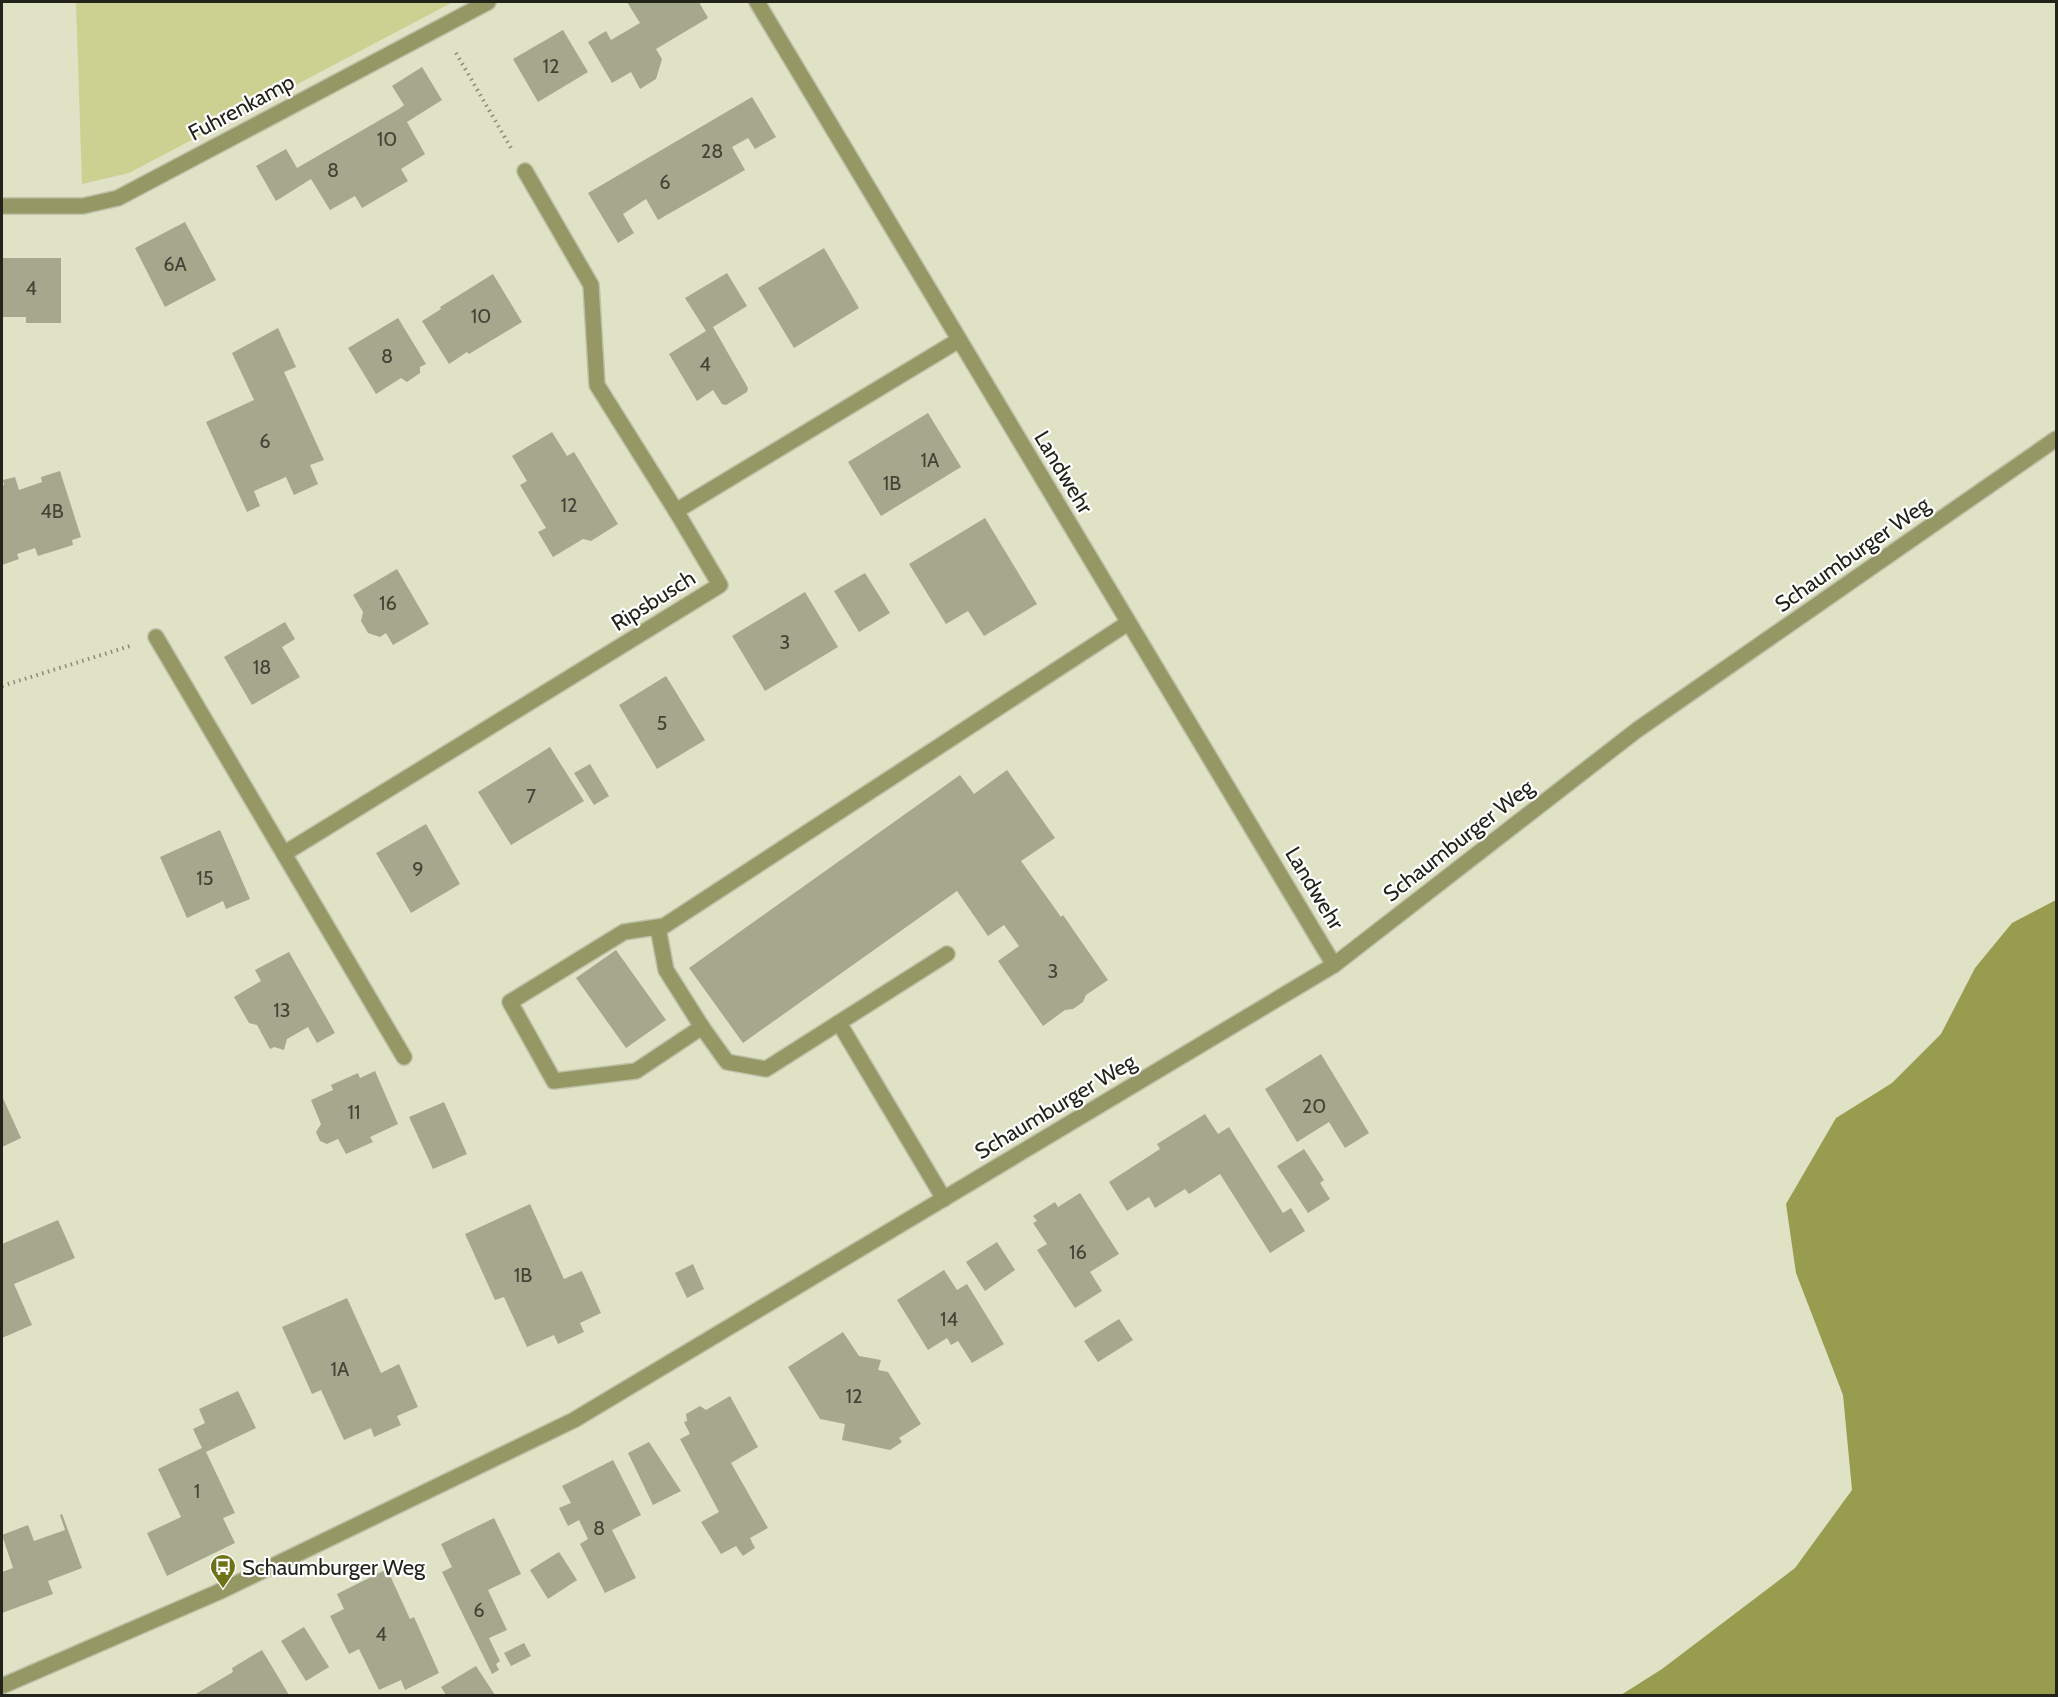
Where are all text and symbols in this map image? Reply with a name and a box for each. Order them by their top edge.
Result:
house number: 12 [543,54,560,78]
street label: Fuhrenkamp [184,68,299,147]
house number: 10 [377,127,397,151]
house number: 28 [701,139,723,163]
house number: 8 [327,158,339,182]
house number: 6 [659,170,671,194]
house number: 6A [163,252,188,276]
house number: 4 [25,276,37,300]
house number: 10 [471,304,491,328]
house number: 8 [381,344,393,368]
house number: 4 [699,352,711,376]
street label: Landwehr [1028,426,1099,519]
house number: 6 [259,429,271,453]
house number: 1A [921,448,940,472]
house number: 1B [883,471,901,495]
street label: Schaumburger Weg [1770,490,1936,618]
house number: 12 [561,493,578,517]
house number: 4B [40,499,64,523]
street label: Ripsbusch [606,564,700,637]
house number: 16 [379,591,397,615]
house number: 3 [780,630,790,654]
house number: 18 [253,655,271,679]
house number: 5 [657,711,667,735]
street label: Schaumburger Weg [1378,773,1540,907]
house number: 7 [526,784,536,808]
street label: Landwehr [1279,842,1350,935]
house number: 9 [412,857,424,881]
house number: 15 [196,866,214,890]
house number: 3 [1048,959,1058,983]
house number: 13 [273,998,291,1022]
street label: Schaumburger Weg [970,1047,1142,1165]
house number: 20 [1302,1094,1326,1118]
house number: 11 [347,1100,361,1124]
house number: 16 [1069,1240,1087,1264]
house number: 1B [514,1263,532,1287]
house number: 14 [940,1307,958,1331]
house number: 1A [331,1357,350,1381]
house number: 12 [846,1384,863,1408]
house number: 1 [194,1479,200,1503]
house number: 8 [593,1516,605,1540]
bus stop icon: Schaumburger Weg [208,1552,238,1590]
place label: Schaumburger Weg [242,1554,426,1581]
house number: 6 [473,1598,485,1622]
house number: 4 [375,1622,387,1646]

